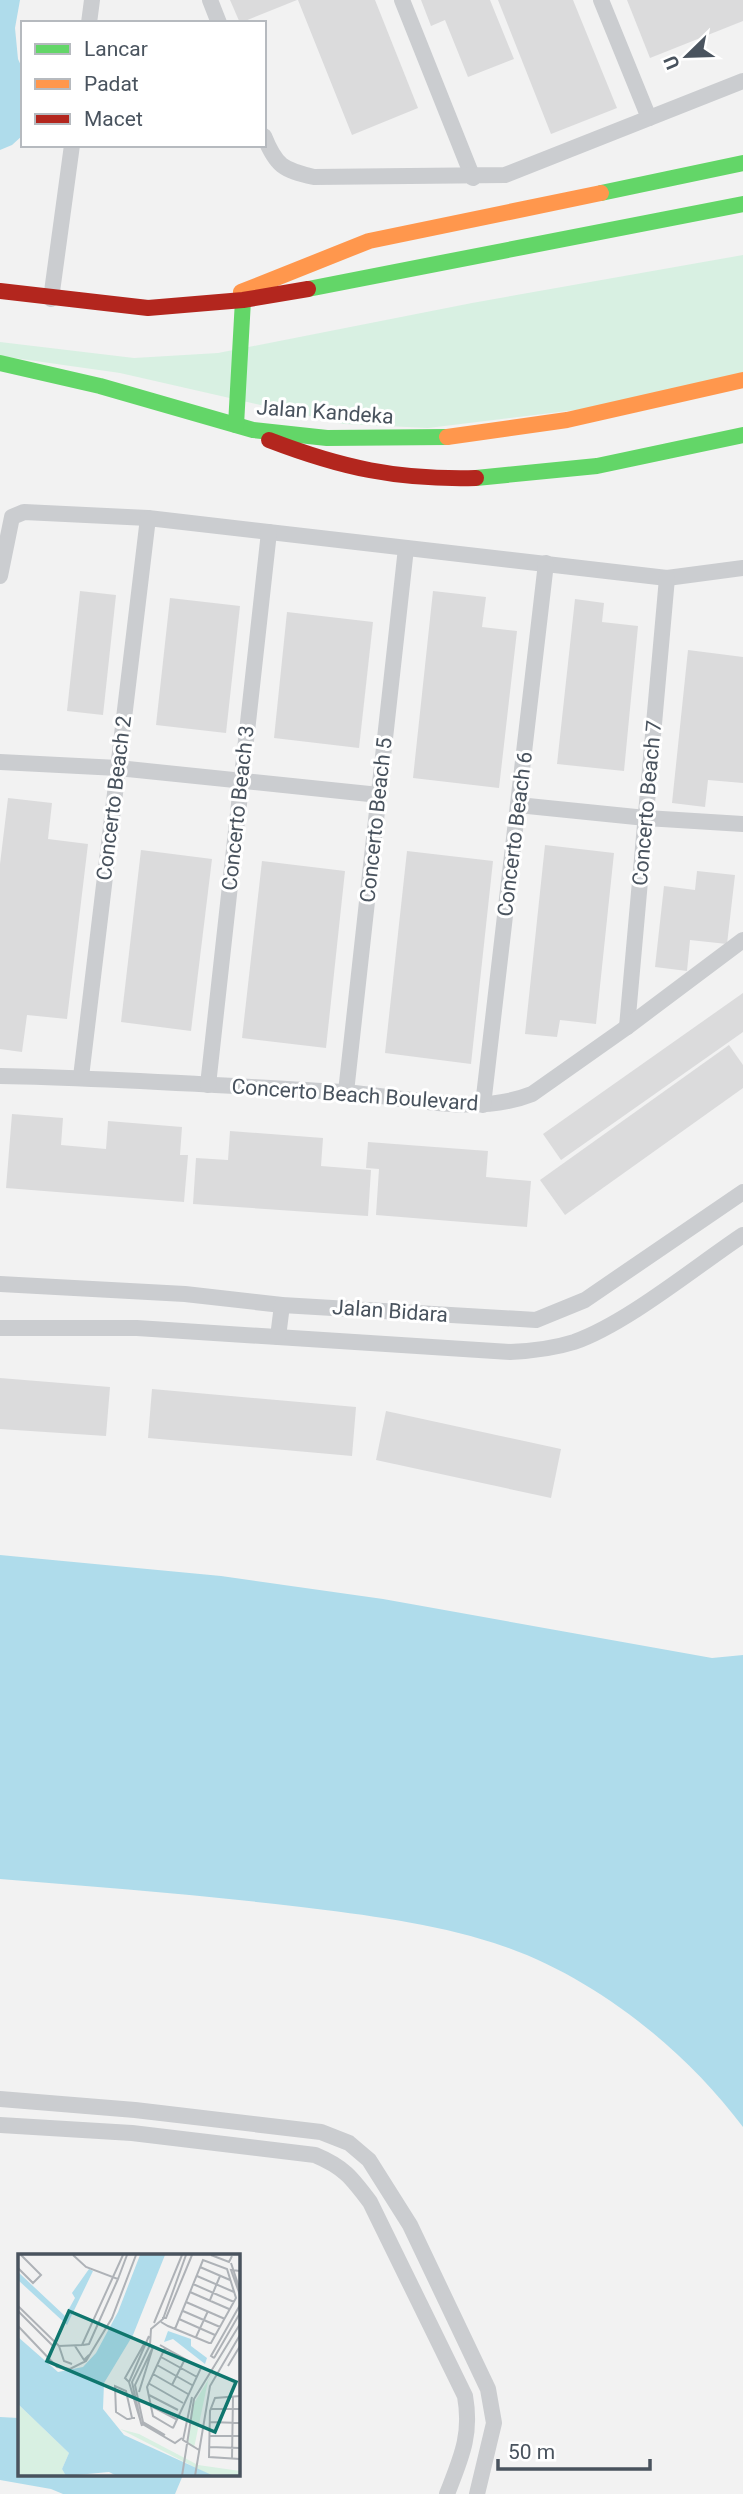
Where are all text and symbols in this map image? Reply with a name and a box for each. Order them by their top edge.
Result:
legend [21,21,266,147]
north arrow [652,21,722,91]
text: Lancar [84,37,148,61]
text: U [659,52,685,73]
text: Padat [84,72,139,96]
text: Macet [84,107,143,131]
street label: Jalan Kandeka [256,395,394,429]
street label: Concerto Beach 2 [92,714,136,882]
street label: Concerto Beach 7 [628,719,666,887]
street label: Concerto Beach 3 [217,724,259,892]
street label: Concerto Beach 5 [355,736,397,904]
street label: Concerto Beach 6 [493,750,537,918]
street label: Concerto Beach Boulevard [231,1074,479,1116]
street label: Jalan Bidara [331,1295,449,1327]
inset map [18,2254,240,2476]
scale bar [498,2428,650,2472]
text: 50 m [508,2440,555,2464]

